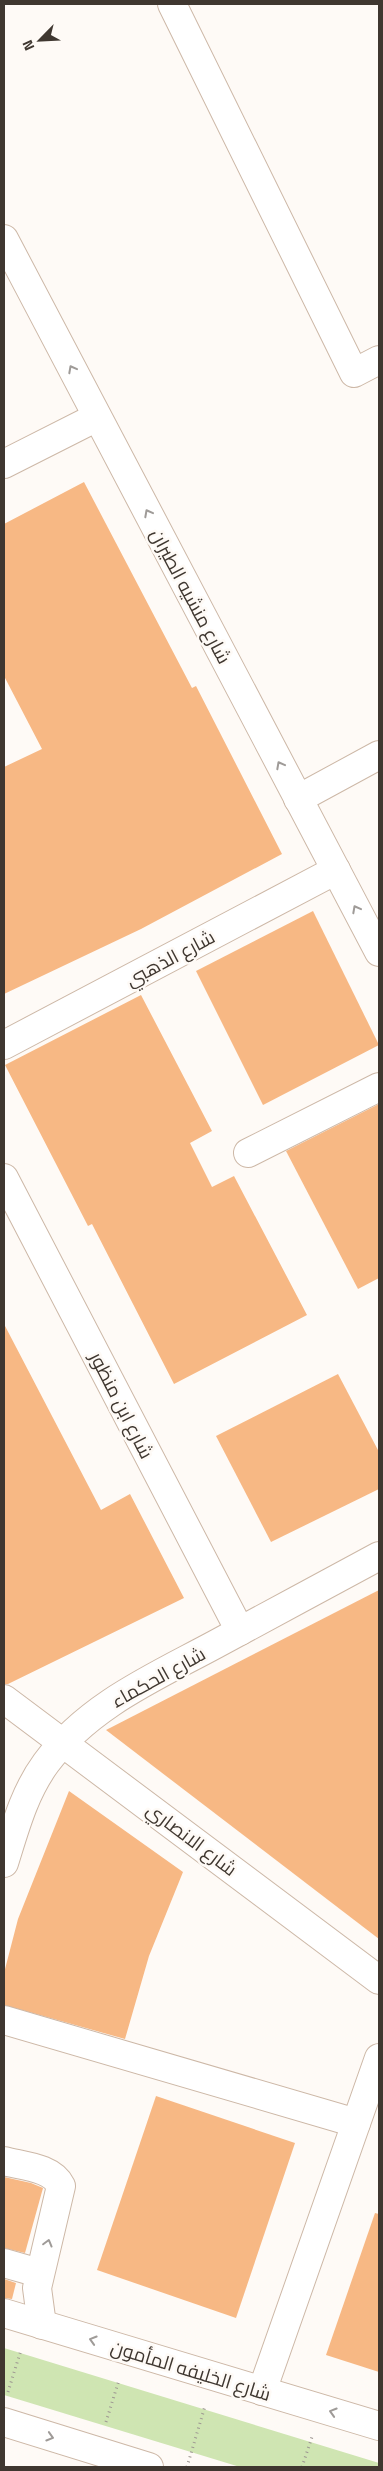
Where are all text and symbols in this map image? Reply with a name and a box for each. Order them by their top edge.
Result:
north arrow [15,15,65,65]
text: N [16,37,39,54]
one-way arrow [68,365,78,374]
one-way arrow [144,509,154,518]
street label: شارع منشيه الطيران [144,523,239,669]
one-way arrow [276,762,286,771]
one-way arrow [353,905,363,914]
street label: شارع الذهبي [120,922,220,994]
street label: شارع ابن منظور [83,1345,162,1463]
street label: شارع الحكماء [105,1639,210,1714]
street label: شارع الانصاري [140,1795,244,1883]
one-way arrow [42,2239,52,2248]
street label: شارع الخليفه المأمون [107,2331,275,2408]
one-way arrow [89,2336,98,2346]
one-way arrow [329,2407,337,2417]
one-way arrow [46,2431,54,2441]

